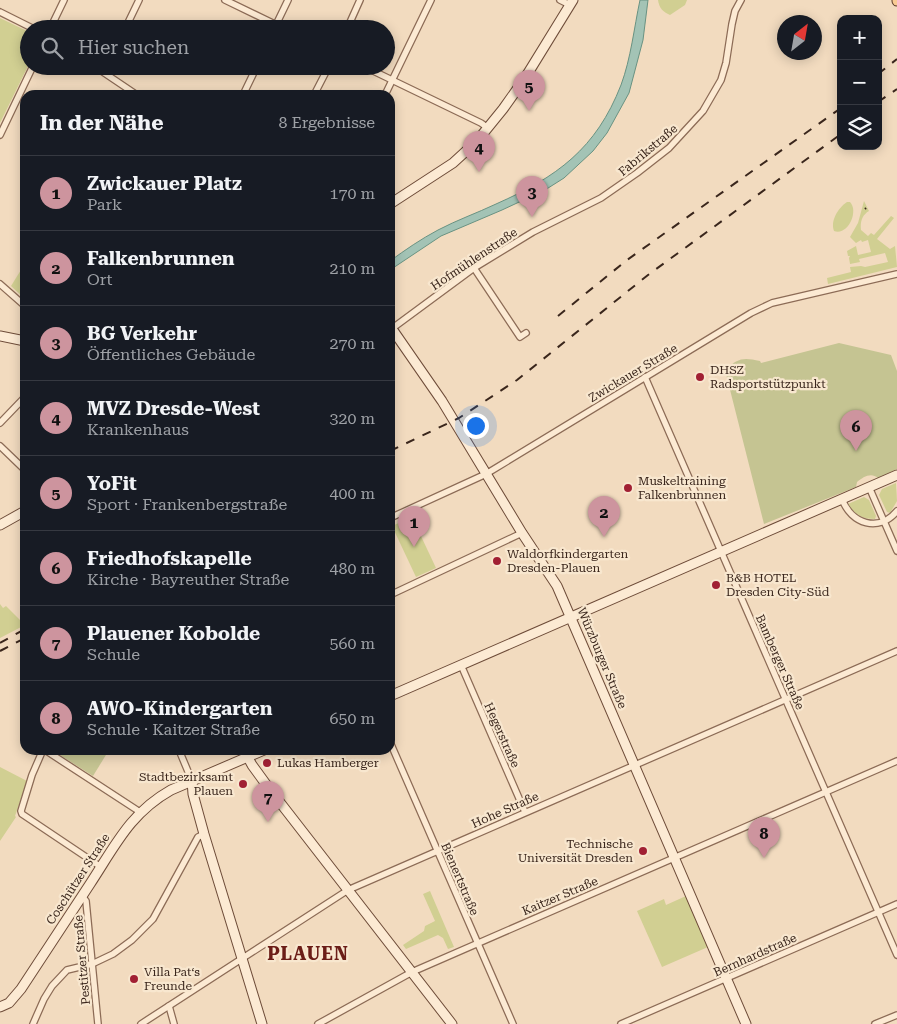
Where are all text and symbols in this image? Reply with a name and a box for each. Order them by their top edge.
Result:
north arrow [777,15,822,60]
map controls [837,15,882,150]
button: + [837,15,882,60]
search box [20,20,395,75]
icon: search [38,34,66,62]
text: Hier suchen [78,36,189,59]
button: − [837,60,882,105]
pin: 5 [513,70,545,111]
button: layers [837,105,882,150]
text: In der Nähe [40,111,163,135]
text: 8 Ergebnisse [278,113,375,132]
street label: Fabrikstraße [616,121,681,179]
pin: 4 [463,131,495,172]
text: Zwickauer Platz [87,172,242,195]
pin: 3 [516,176,548,217]
text: 1 [52,184,60,203]
text: 170 m [329,184,375,203]
text: Park [87,195,122,214]
street label: Hofmühlenstraße [428,225,520,293]
text: Falkenbrunnen [87,247,235,270]
text: 2 [52,259,60,278]
text: 210 m [329,259,375,278]
text: Ort [87,270,113,289]
text: BG Verkehr [87,322,197,345]
text: 3 [52,334,60,353]
text: 270 m [329,334,375,353]
street label: Zwickauer Straße [586,341,680,405]
text: Öffentliches Gebäude [87,345,255,364]
place label: DHSZ Radsportstützpunkt [710,363,826,391]
marker: DHSZ Radsportstützpunkt [694,371,706,383]
text: MVZ Dresde-West [87,397,260,420]
text: 4 [52,409,60,428]
text: 320 m [329,409,375,428]
pin: 6 [840,410,872,451]
your location [463,413,489,439]
text: Krankenhaus [87,420,189,439]
text: YoFit [87,472,137,495]
place label: Muskeltraining Falkenbrunnen [638,474,726,502]
marker: Muskeltraining Falkenbrunnen [622,482,634,494]
text: 5 [52,484,60,503]
text: 400 m [329,484,375,503]
text: Sport · Frankenbergstraße [87,495,287,514]
pin: 2 [588,496,620,537]
pin: 1 [398,506,430,547]
text: Friedhofskapelle [87,547,252,570]
place label: Waldorfkindergarten Dresden-Plauen [507,547,629,575]
marker: Waldorfkindergarten Dresden-Plauen [491,555,503,567]
text: 6 [52,559,60,578]
text: 480 m [329,559,375,578]
text: Kirche · Bayreuther Straße [87,570,289,589]
place label: B&B HOTEL Dresden City-Süd [726,571,830,599]
marker: B&B HOTEL Dresden City-Süd [710,579,722,591]
street label: Würzburger Straße [574,605,630,711]
street label: Bamberger Straße [753,612,807,712]
text: Plauener Kobolde [87,622,260,645]
text: 7 [52,634,60,653]
text: 560 m [329,634,375,653]
text: Schule [87,645,140,664]
text: AWO-Kindergarten [87,697,273,720]
street label: Hegerstraße [481,700,523,770]
text: 8 [52,709,60,728]
text: 650 m [329,709,375,728]
text: Schule · Kaitzer Straße [87,720,260,739]
place label: Lukas Hamberger [277,756,379,770]
marker: Lukas Hamberger [261,757,273,769]
place label: Stadtbezirksamt Plauen [139,770,234,798]
marker: Stadtbezirksamt Plauen [237,778,249,790]
pin: 7 [252,781,284,822]
street label: Hohe Straße [469,789,541,831]
pin: 8 [748,817,780,858]
street label: Coschützer Straße [43,831,113,927]
place label: Technische Universität Dresden [518,837,633,865]
street label: Bienertstraße [438,840,482,918]
marker: Technische Universität Dresden [637,845,649,857]
street label: Kaitzer Straße [520,874,600,918]
street label: Pestitzer Straße [71,914,93,1006]
street label: Bernhardstraße [711,930,799,980]
district label: PLAUEN [267,943,349,964]
place label: Villa Pat‘s Freunde [144,965,200,993]
marker: Villa Pat‘s Freunde [128,973,140,985]

